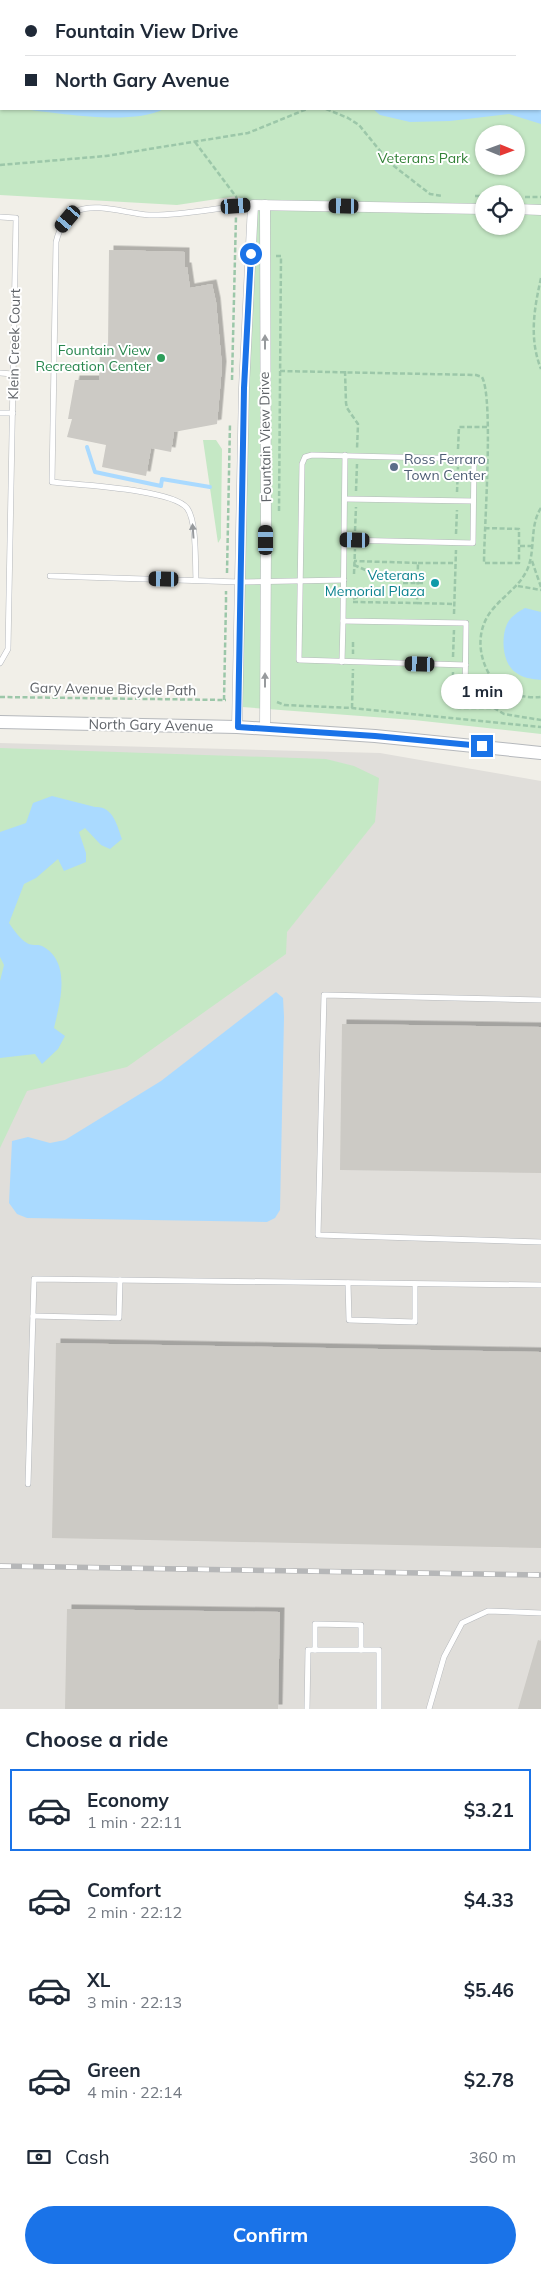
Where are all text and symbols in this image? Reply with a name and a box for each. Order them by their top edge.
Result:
text: Fountain View Drive [55,19,239,43]
text: North Gary Avenue [55,68,229,92]
north arrow [475,125,525,175]
map controls [475,125,525,235]
park label: Veterans Park [378,149,469,167]
button: locate [475,185,525,235]
car [220,197,251,215]
car [328,198,359,214]
car [52,203,83,235]
route start [240,243,262,265]
street label: Klein Creek Court [4,288,24,400]
one-way arrow [261,334,269,350]
place label: Fountain View Recreation Center [35,341,152,375]
marker: Fountain View Recreation Center [155,352,167,364]
street label: Fountain View Drive [255,372,275,502]
place label: Ross Ferraro Town Center [404,450,487,484]
marker: Ross Ferraro Town Center [388,461,400,473]
one-way arrow [188,523,196,539]
car [258,525,273,555]
car [339,532,370,548]
place label: Veterans Memorial Plaza [325,566,425,600]
car [148,571,179,587]
marker: Veterans Memorial Plaza [429,577,441,589]
car [404,656,435,672]
one-way arrow [261,672,269,688]
callout: 1 min [441,674,523,708]
street label: Gary Avenue Bicycle Path [30,679,196,699]
text: 1 min [461,681,503,701]
street label: North Gary Avenue [89,715,213,735]
route end [471,735,493,757]
text: Choose a ride [25,1725,168,1753]
icon: car [27,1788,72,1833]
text: Economy [87,1788,169,1812]
text: $3.21 [464,1798,514,1822]
text: 1 min · 22:11 [87,1812,182,1832]
icon: car [27,1878,72,1923]
text: Comfort [87,1878,161,1902]
text: $4.33 [464,1888,514,1912]
text: 2 min · 22:12 [87,1902,182,1922]
icon: car [27,1968,72,2013]
text: XL [87,1968,110,1992]
text: $5.46 [464,1978,514,2002]
text: 3 min · 22:13 [87,1992,182,2012]
icon: car [27,2058,72,2103]
text: Green [87,2058,141,2082]
text: $2.78 [464,2068,514,2092]
text: 4 min · 22:14 [87,2082,182,2102]
icon: cash [25,2143,53,2171]
text: Cash [65,2145,110,2169]
text: 360 m [469,2147,516,2167]
button: Confirm [25,2206,516,2264]

